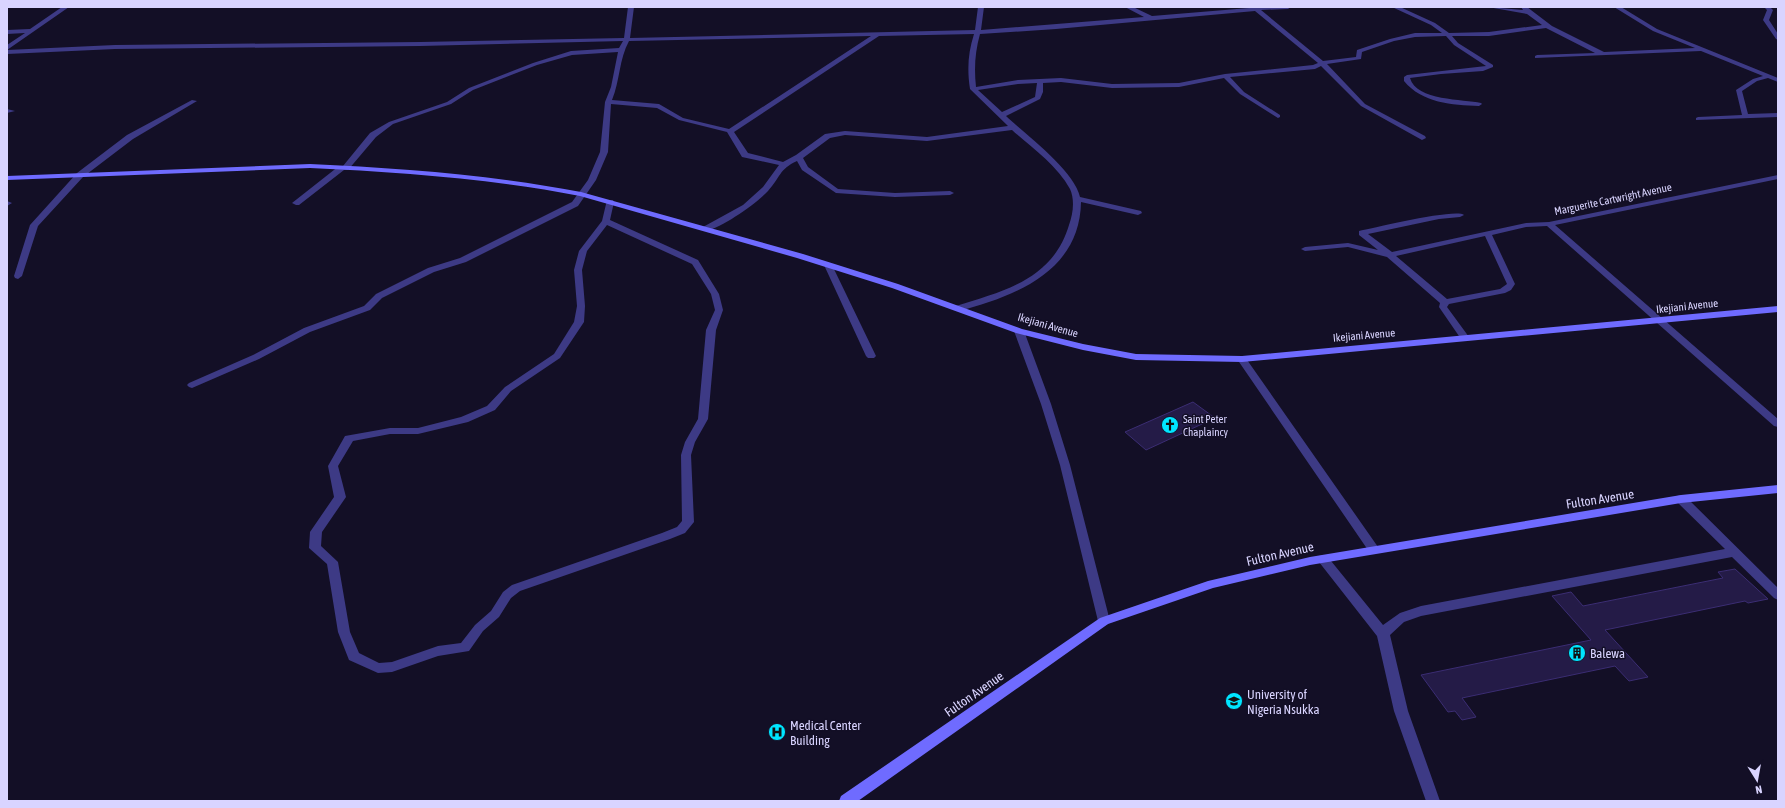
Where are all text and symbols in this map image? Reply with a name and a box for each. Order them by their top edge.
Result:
street label: Marguerite Cartwright Avenue [1553,181,1673,217]
street label: Ikejiani Avenue [1655,297,1719,315]
street label: Ikejiani Avenue [1016,311,1080,339]
street label: Ikejiani Avenue [1332,326,1396,344]
place label: Saint Peter Chaplaincy [1183,413,1229,438]
church icon: Saint Peter Chaplaincy [1160,415,1180,435]
street label: Fulton Avenue [1565,486,1635,512]
street label: Fulton Avenue [1245,539,1315,569]
building icon: Balewa [1567,643,1587,663]
place label: Balewa [1590,646,1625,661]
street label: Fulton Avenue [942,668,1006,720]
place label: University of Nigeria Nsukka [1247,687,1320,717]
school or university icon: University of Nigeria Nsukka [1224,691,1244,711]
place label: Medical Center Building [790,718,861,748]
hospital icon: Medical Center Building [767,722,787,742]
north arrow [1737,760,1777,800]
text: N [1755,783,1763,796]

